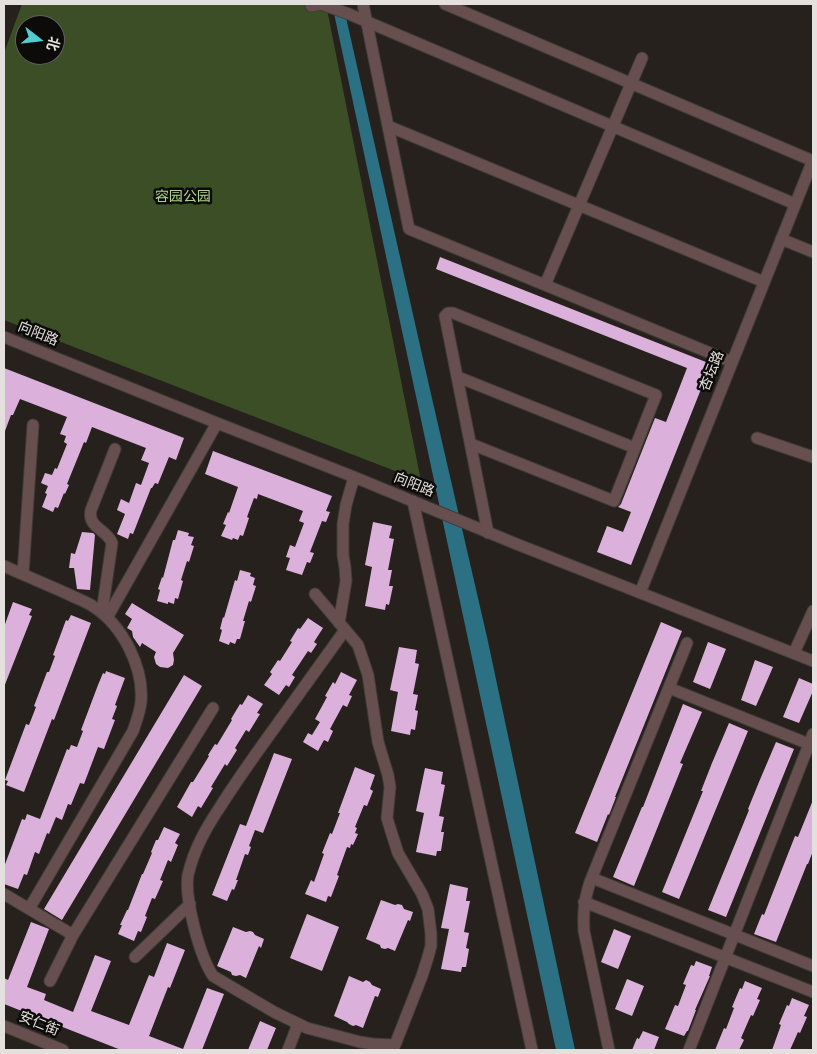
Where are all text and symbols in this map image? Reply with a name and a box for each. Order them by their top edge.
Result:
north arrow [15,15,65,65]
text: 北 [44,35,63,53]
park label: 容园公园 [155,189,211,205]
street label: 向阳路 [15,318,61,350]
street label: 杏坛路 [696,348,728,394]
street label: 向阳路 [391,469,437,501]
street label: 安仁街 [16,1008,62,1040]

